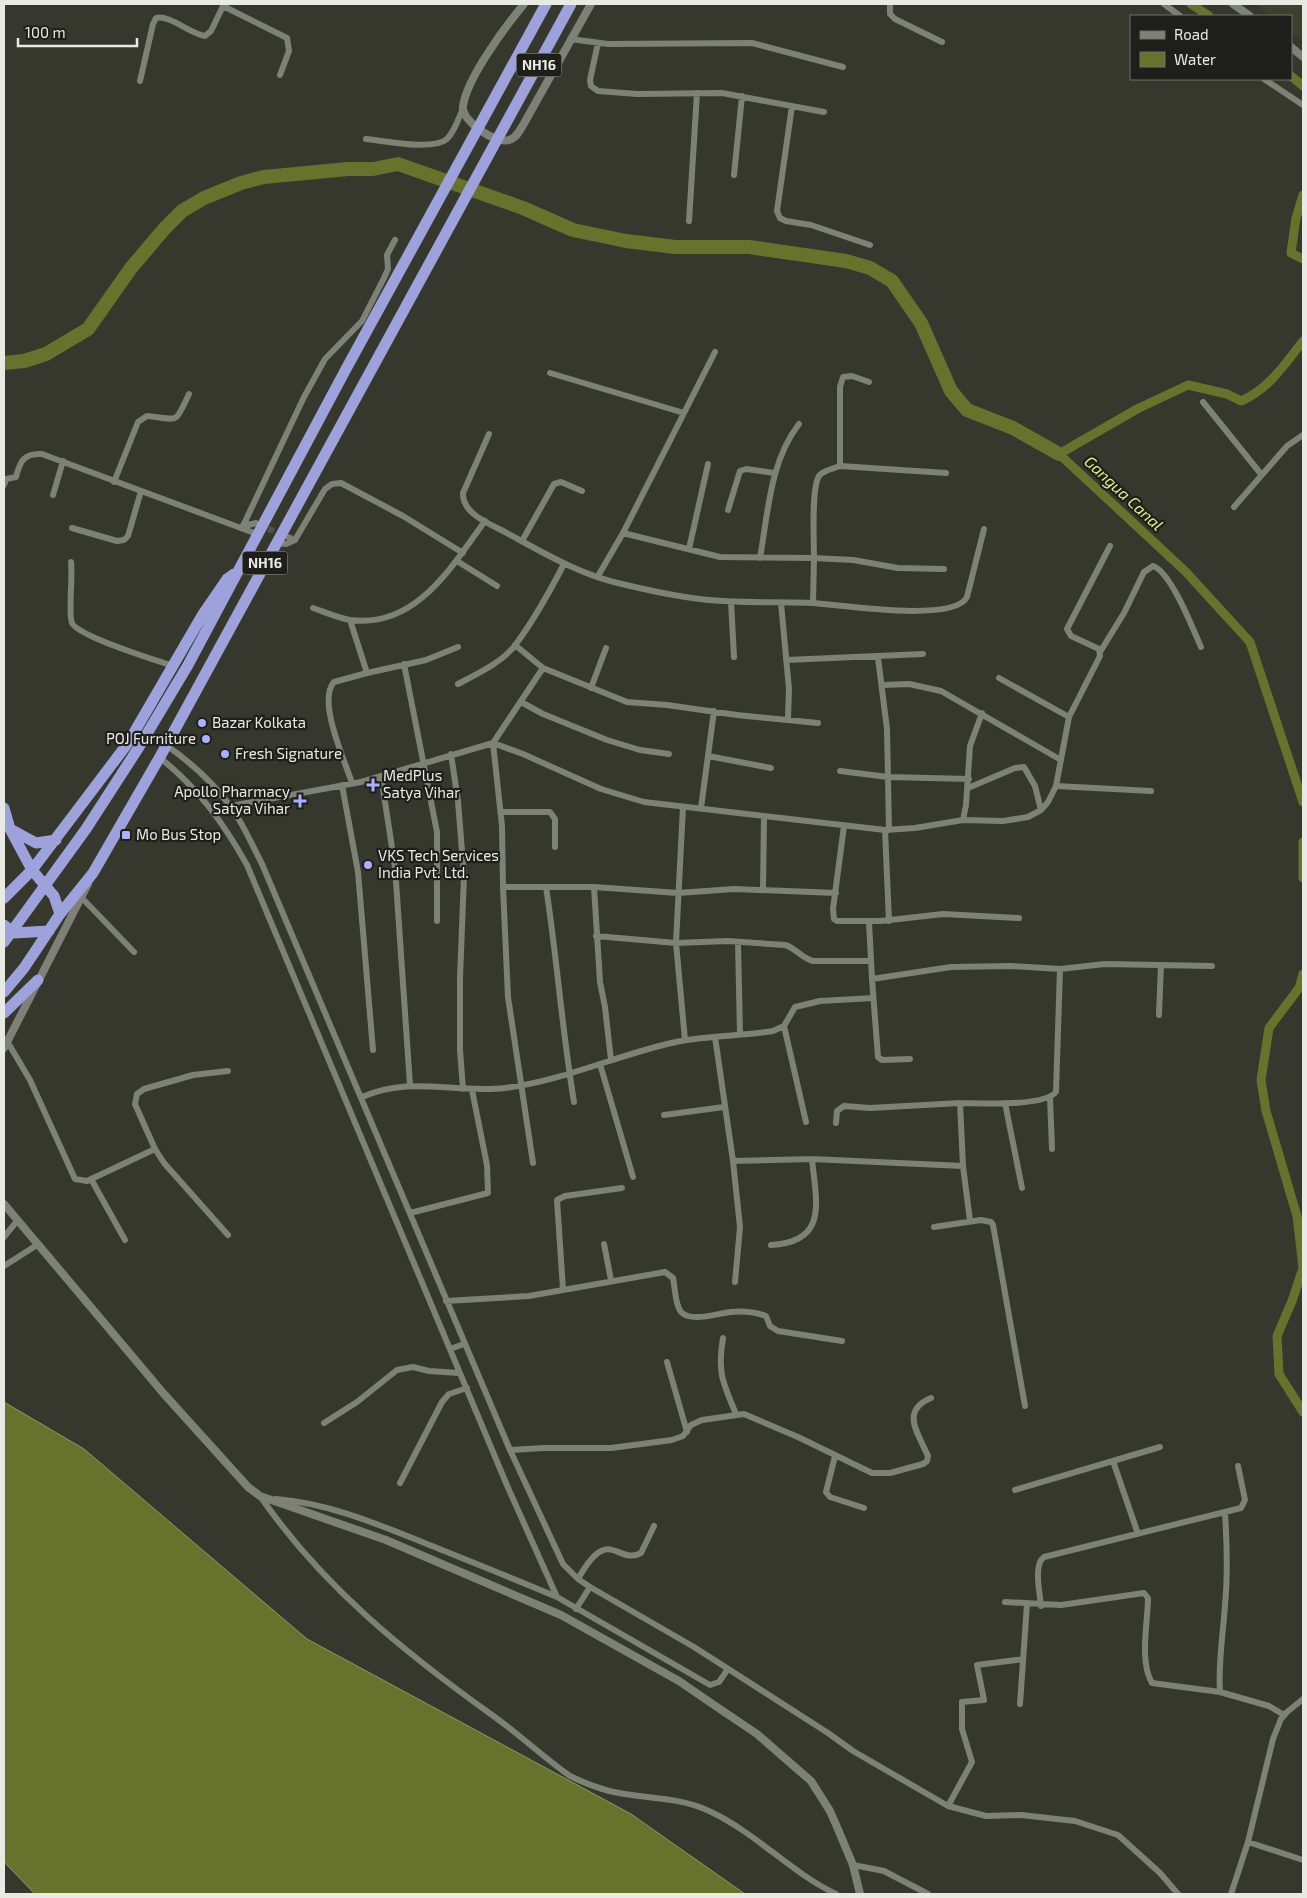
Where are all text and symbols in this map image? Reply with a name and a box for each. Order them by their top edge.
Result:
scale bar [18,15,136,47]
legend [1130,15,1292,80]
text: 100 m [25,23,66,41]
text: Road [1174,25,1209,43]
text: Water [1174,50,1216,68]
road number: NH16 [516,54,562,76]
water label: Gangua Canal [1081,451,1168,534]
road number: NH16 [242,552,288,574]
place label: Bazar Kolkata [212,713,306,731]
marker: Bazar Kolkata [196,717,208,729]
place label: POJ Furniture [106,729,196,747]
marker: POJ Furniture [200,733,212,745]
place label: Fresh Signature [235,744,342,762]
marker: Fresh Signature [219,748,231,760]
place label: MedPlus Satya Vihar [383,766,460,801]
marker: MedPlus Satya Vihar [367,779,379,791]
place label: Apollo Pharmacy Satya Vihar [174,782,290,817]
marker: Apollo Pharmacy Satya Vihar [294,795,306,807]
place label: Mo Bus Stop [136,825,221,843]
marker: Mo Bus Stop [120,829,132,841]
place label: VKS Tech Services India Pvt. Ltd. [378,846,499,881]
marker: VKS Tech Services India Pvt. Ltd. [362,859,374,871]

